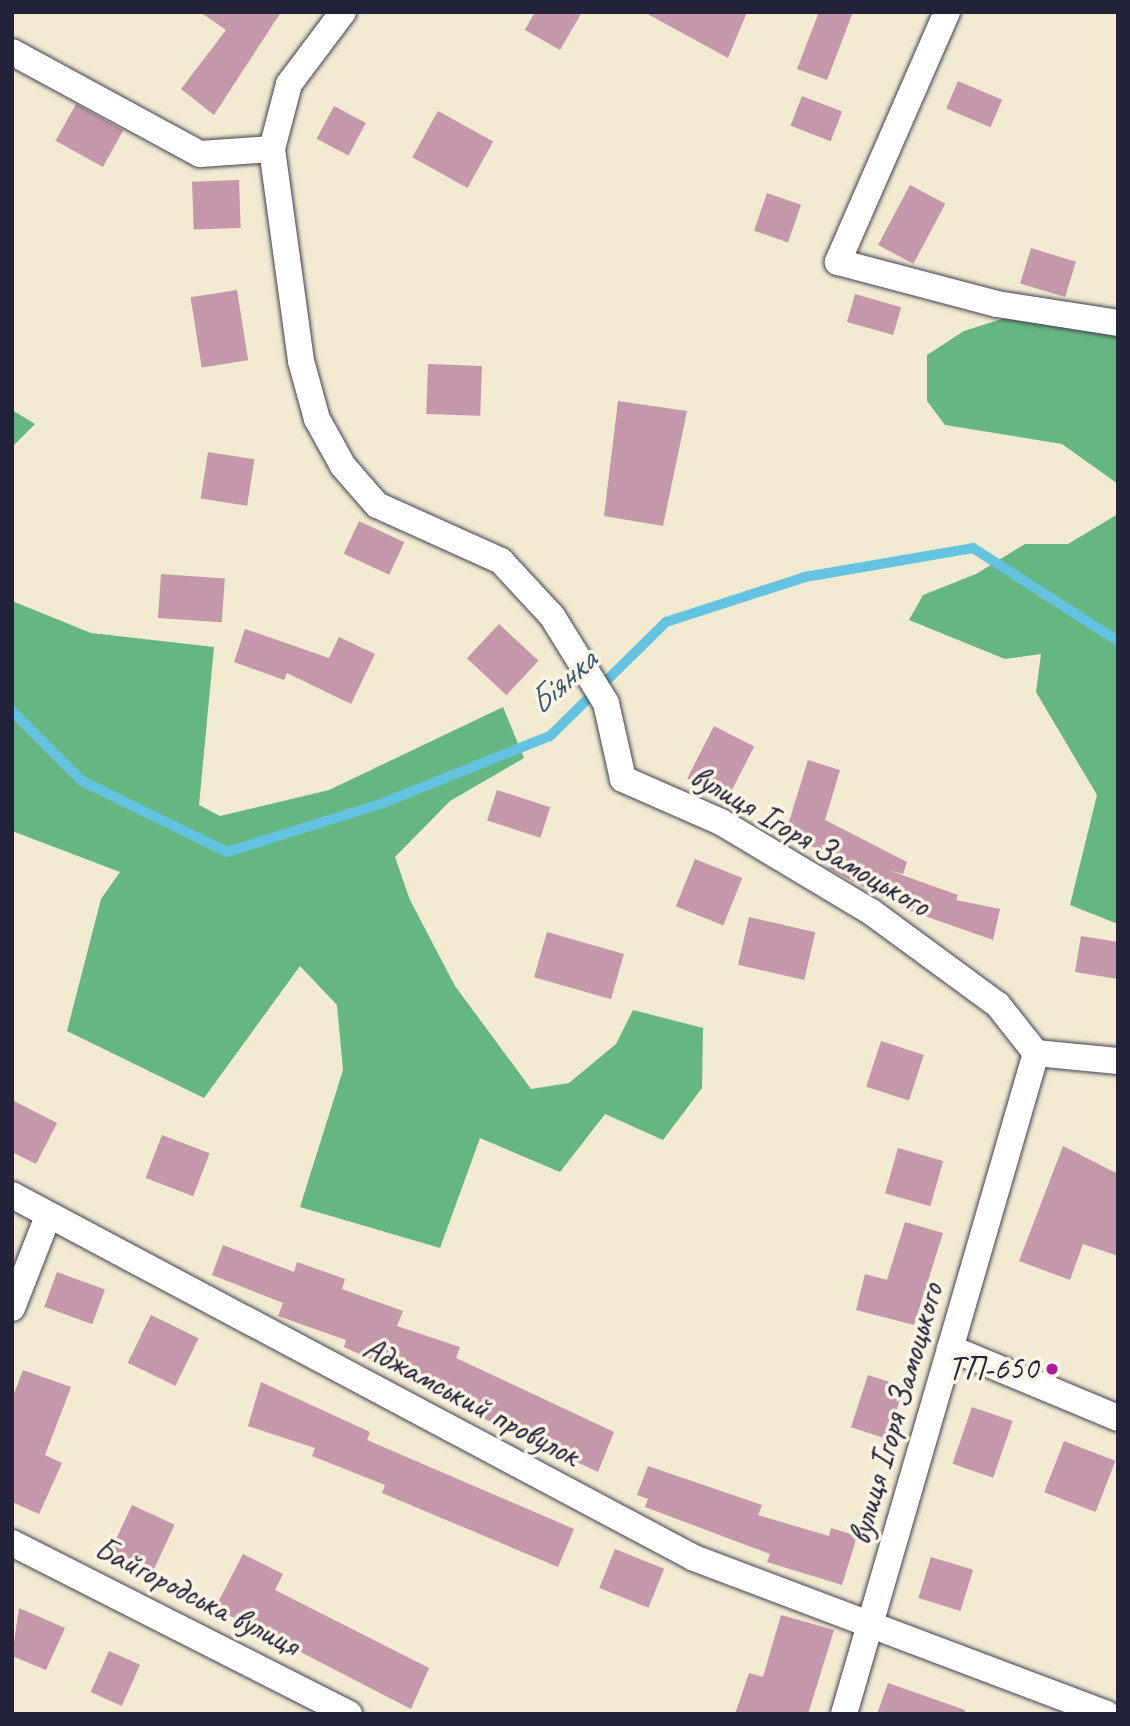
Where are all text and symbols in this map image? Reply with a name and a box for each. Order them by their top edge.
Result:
water label: Біянка [519,640,605,724]
street label: вулиця Ігоря Замоцького [683,756,937,926]
street label: вулиця Ігоря Замоцького [840,1278,952,1550]
street label: Аджамський провулок [356,1328,586,1476]
place label: ТП-650 [948,1349,1038,1389]
marker: ТП-650 [1044,1361,1060,1377]
street label: Байгородська вулиця [88,1528,306,1666]

